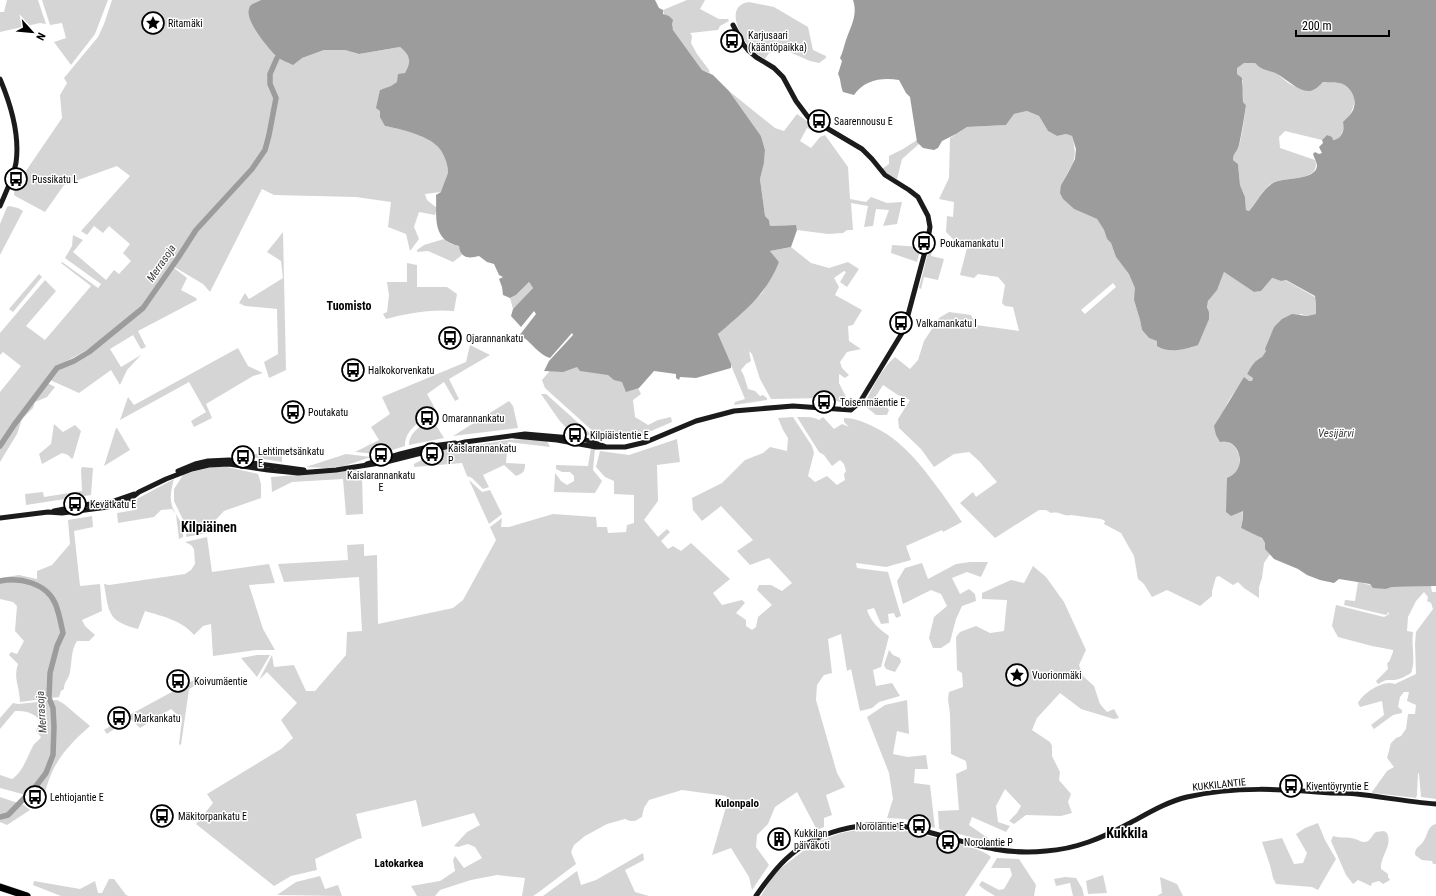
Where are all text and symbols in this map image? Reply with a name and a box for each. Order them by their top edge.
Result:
place icon: Ritamäki [140,10,166,36]
north arrow [12,12,52,52]
scale bar [1296,12,1389,38]
place label: Ritamäki [168,18,202,29]
text: 200 m [1302,19,1332,33]
bus stop icon: Karjusaari (kääntöpaikka) [719,28,745,54]
text: N [33,30,48,42]
place label: Karjusaari (kääntöpaikka) [748,30,807,54]
bus stop icon: Saarennousu E [806,108,832,134]
place label: Saarennousu E [834,116,893,127]
bus stop icon: Pussikatu L [3,166,29,192]
place label: Pussikatu L [32,174,78,185]
bus stop icon: Poukamankatu I [911,230,937,256]
place label: Poukamankatu I [940,238,1004,249]
water label: Merrasoja [144,242,179,284]
district label: Tuomisto [327,299,371,313]
bus stop icon: Valkamankatu I [888,310,914,336]
place label: Valkamankatu I [916,318,977,329]
bus stop icon: Ojarannankatu [437,325,463,351]
place label: Ojarannankatu [466,333,523,344]
bus stop icon: Halkokorvenkatu [340,357,366,383]
place label: Halkokorvenkatu [368,365,434,376]
bus stop icon: Toisenmäentie E [811,389,837,415]
place label: Toisenmäentie E [840,397,905,408]
bus stop icon: Poutakatu [280,399,306,425]
bus stop icon: Omarannankatu [414,405,440,431]
place label: Poutakatu [308,407,348,418]
place label: Omarannankatu [442,413,505,424]
bus stop icon: Kilpiäistentie E [562,422,588,448]
water label: Vesijärvi [1318,427,1355,440]
place label: Kilpiäistentie E [590,430,649,441]
bus stop icon: Kaislarannankatu P [419,441,445,467]
bus stop icon: Kaislarannankatu E [368,442,394,468]
place label: Kaislarannankatu P [448,443,516,466]
bus stop icon: Lehtimetsänkatu E [230,444,256,470]
place label: Lehtimetsänkatu E [258,446,324,469]
place label: Kaislarannankatu E [347,470,415,493]
bus stop icon: Kevätkatu E [62,491,88,517]
place label: Kevätkatu E [90,499,136,510]
district label: Kilpiäinen [181,519,237,535]
place icon: Vuorionmäki [1004,662,1030,688]
bus stop icon: Koivumäentie [165,668,191,694]
place label: Vuorionmäki [1032,670,1082,681]
place label: Koivumäentie [194,676,248,687]
water label: Merrasoja [34,690,49,733]
bus stop icon: Markankatu [106,705,132,731]
place label: Markankatu [134,713,181,724]
bus stop icon: Kiventöyryntie E [1278,773,1304,799]
street label: KUKKILANTIE [1192,776,1246,793]
place label: Kiventöyryntie E [1306,781,1369,792]
bus stop icon: Lehtiojantie E [22,784,48,810]
place label: Lehtiojantie E [50,792,104,803]
district label: Kulonpalo [715,797,759,810]
bus stop icon: Mäkitorpankatu E [149,803,175,829]
place label: Mäkitorpankatu E [178,811,247,822]
bus stop icon: Norolantie E [906,813,932,839]
place label: Norolantie E [856,821,904,832]
district label: Kukkila [1106,825,1148,841]
building icon: Kukkilan päiväkoti [766,826,792,852]
place label: Kukkilan päiväkoti [794,828,830,851]
bus stop icon: Norolantie P [935,829,961,855]
place label: Norolantie P [964,837,1013,848]
district label: Latokarkea [375,857,423,870]

